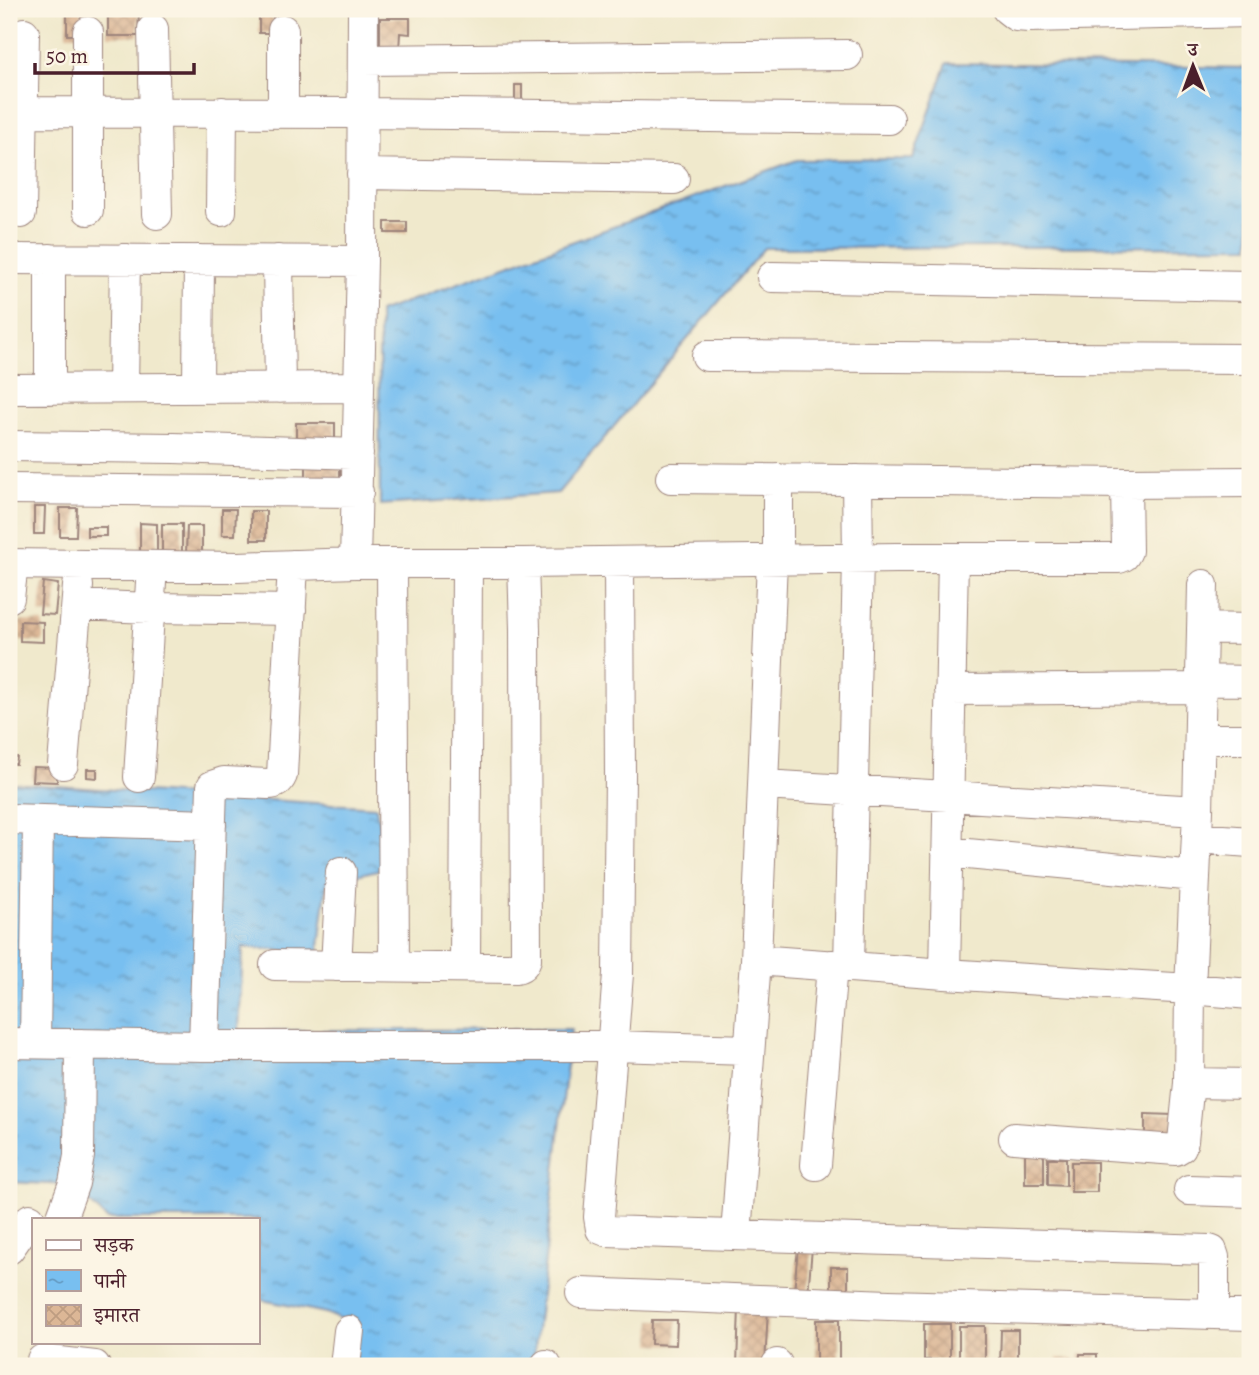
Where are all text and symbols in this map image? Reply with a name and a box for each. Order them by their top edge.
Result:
scale bar [35,32,194,76]
north arrow [1158,32,1228,102]
text: उ [1186,37,1199,63]
text: 50 m [46,42,88,70]
legend [32,1218,259,1344]
text: सड़क [93,1231,134,1259]
text: पानी [93,1267,127,1295]
text: इमारत [93,1301,141,1329]

